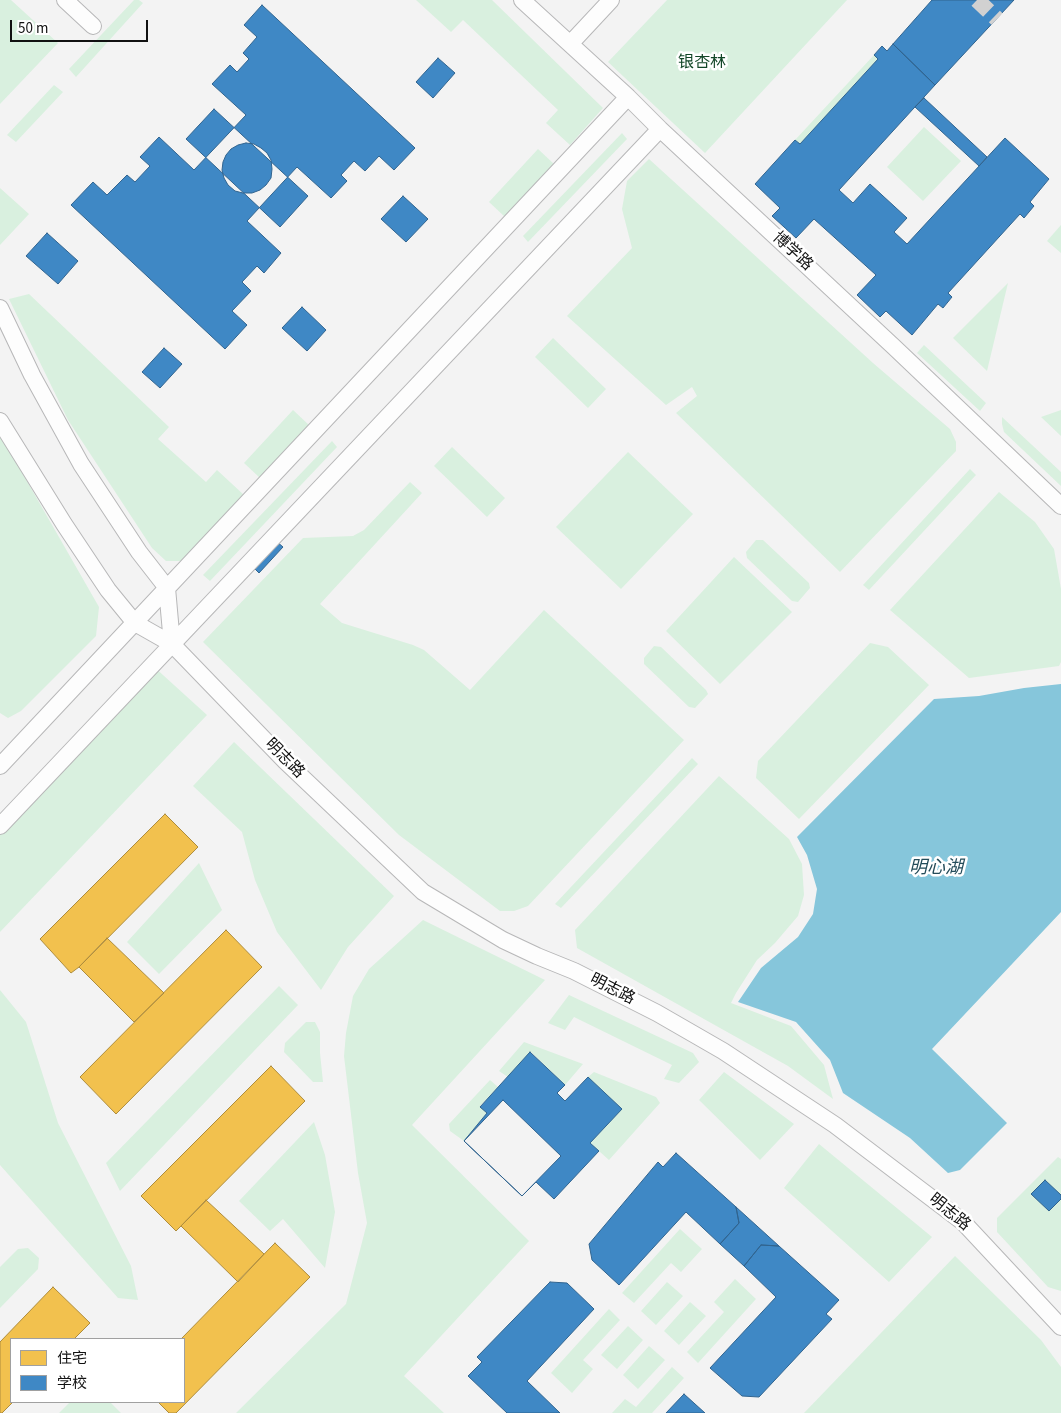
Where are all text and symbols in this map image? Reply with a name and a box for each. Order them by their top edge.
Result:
scale bar [12,10,150,42]
text: 50 m [18,18,48,39]
park label: 银杏林 [678,53,726,73]
street label: 博学路 [768,229,816,275]
street label: 明志路 [260,735,308,783]
water label: 明心湖 [909,858,963,880]
street label: 明志路 [586,971,638,1009]
street label: 明志路 [924,1190,974,1236]
legend [10,1338,185,1403]
text: 住宅 [57,1348,87,1369]
text: 学校 [57,1373,87,1394]

